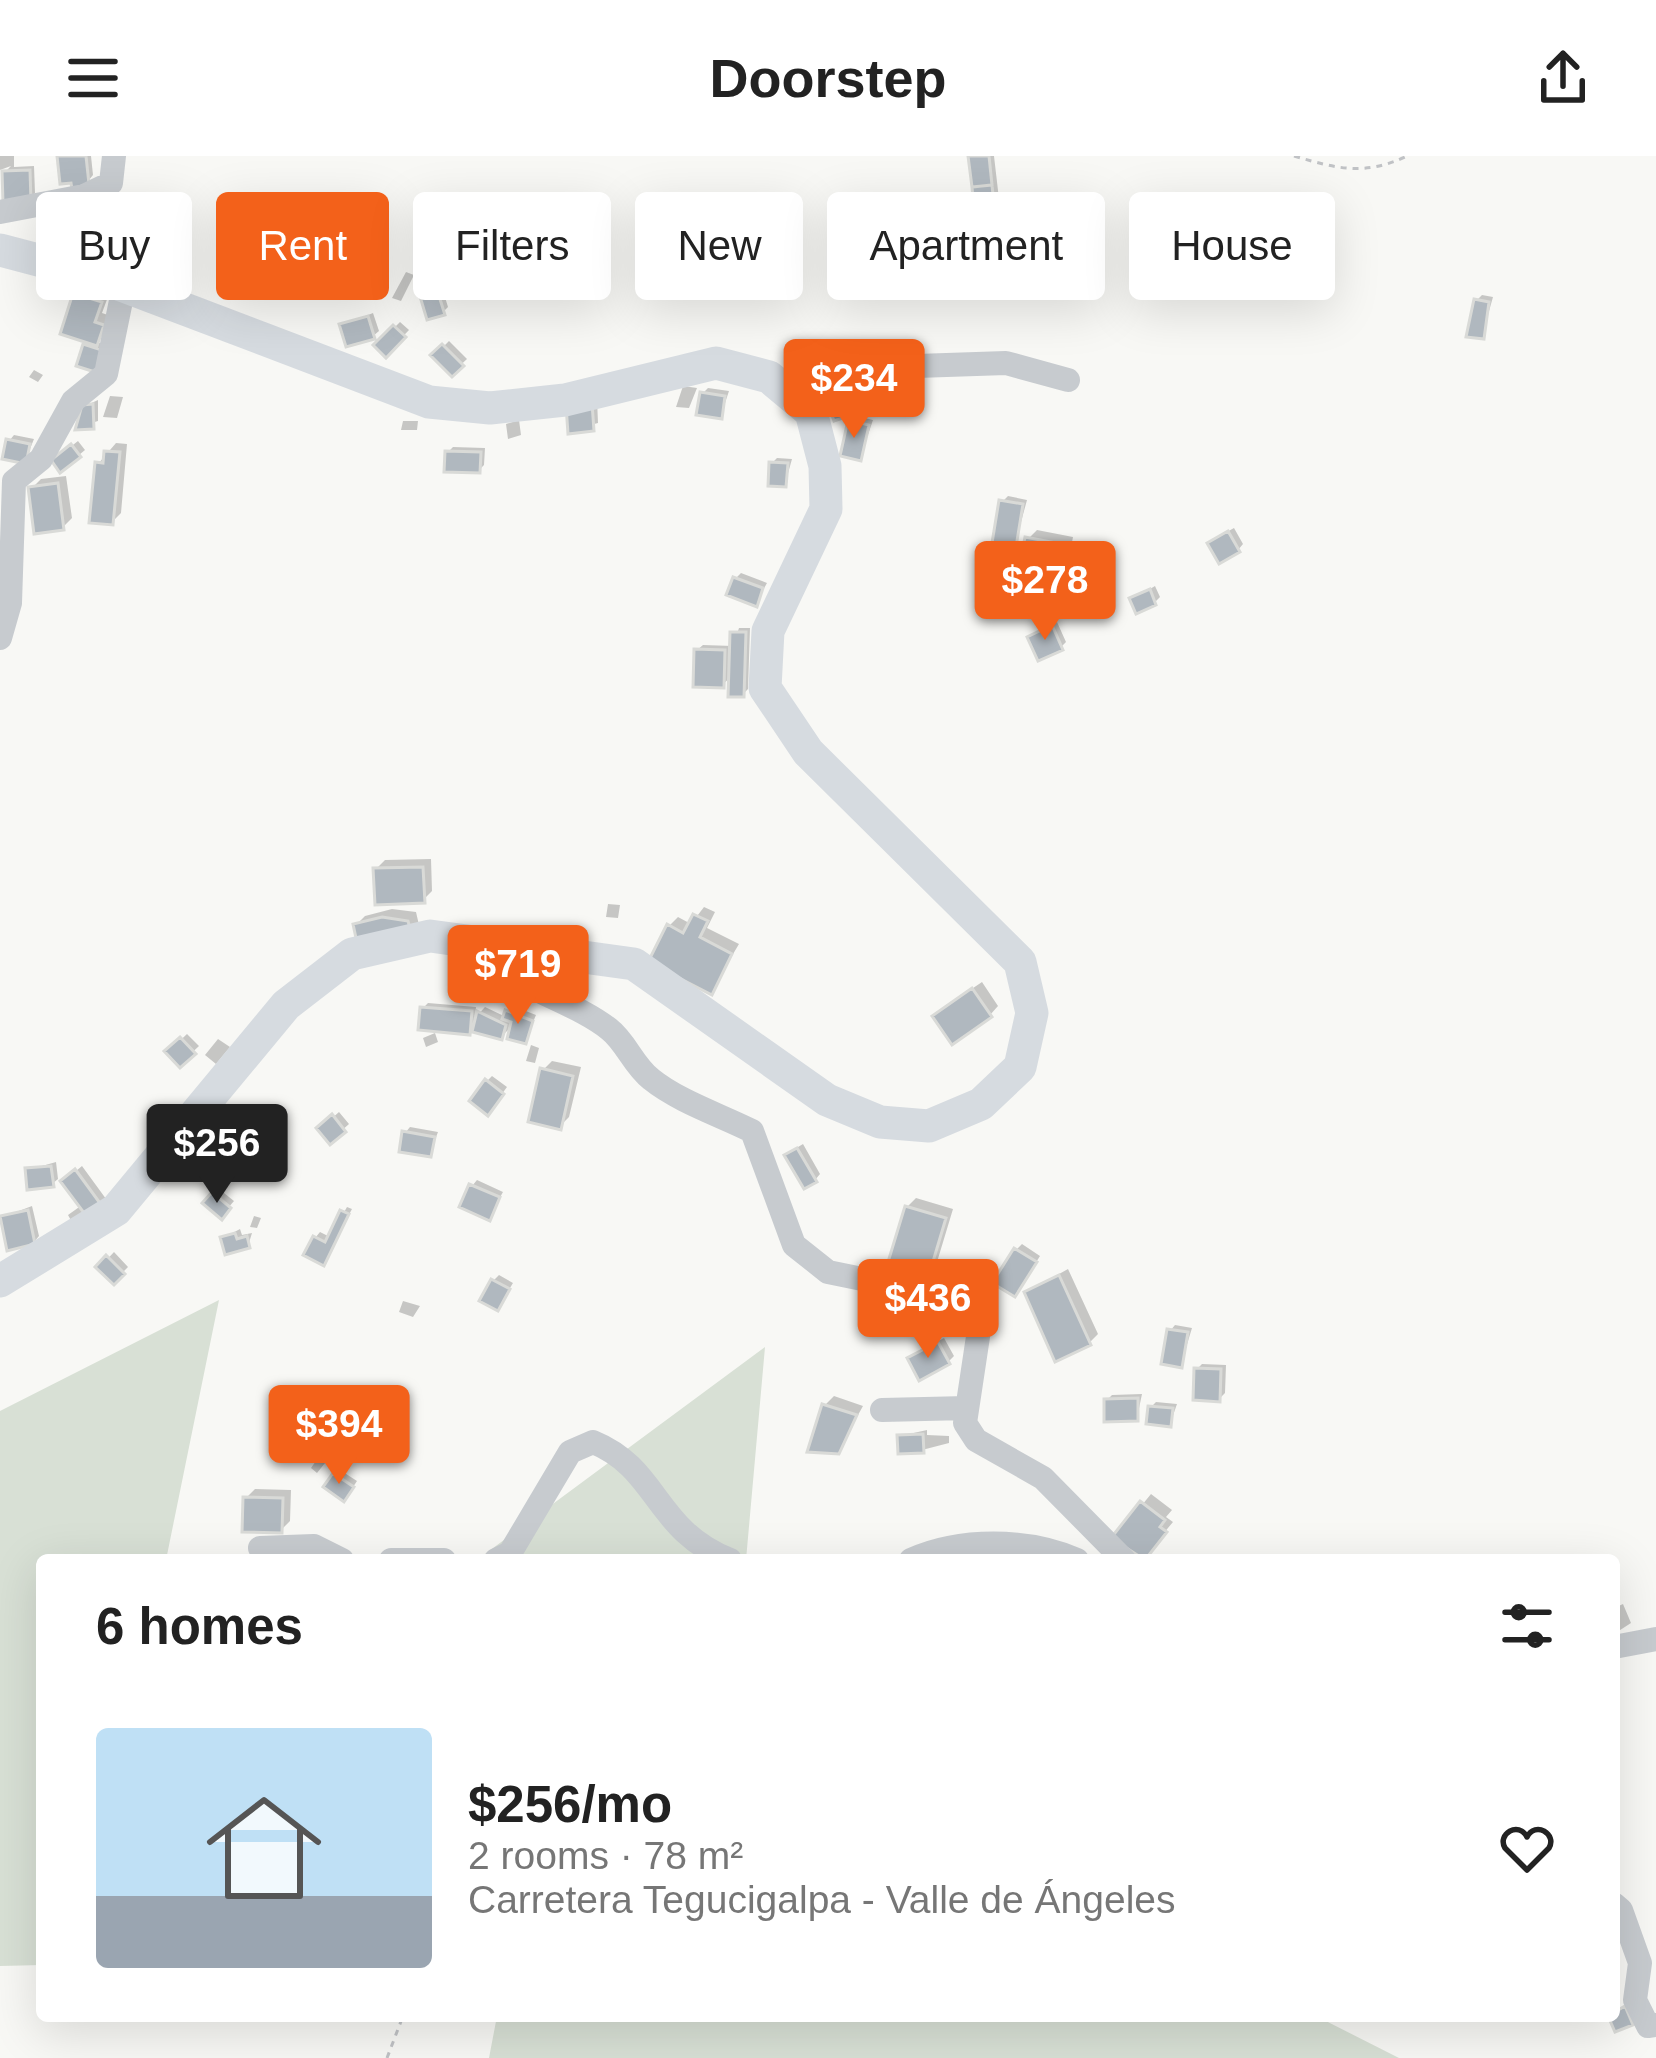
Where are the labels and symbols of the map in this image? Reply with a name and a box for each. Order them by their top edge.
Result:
pin: $234 [783,339,925,441]
pin: $278 [974,541,1116,643]
pin: $719 [447,925,589,1027]
pin: $256 [146,1104,288,1206]
pin: $436 [857,1259,999,1361]
pin: $394 [268,1385,410,1487]

